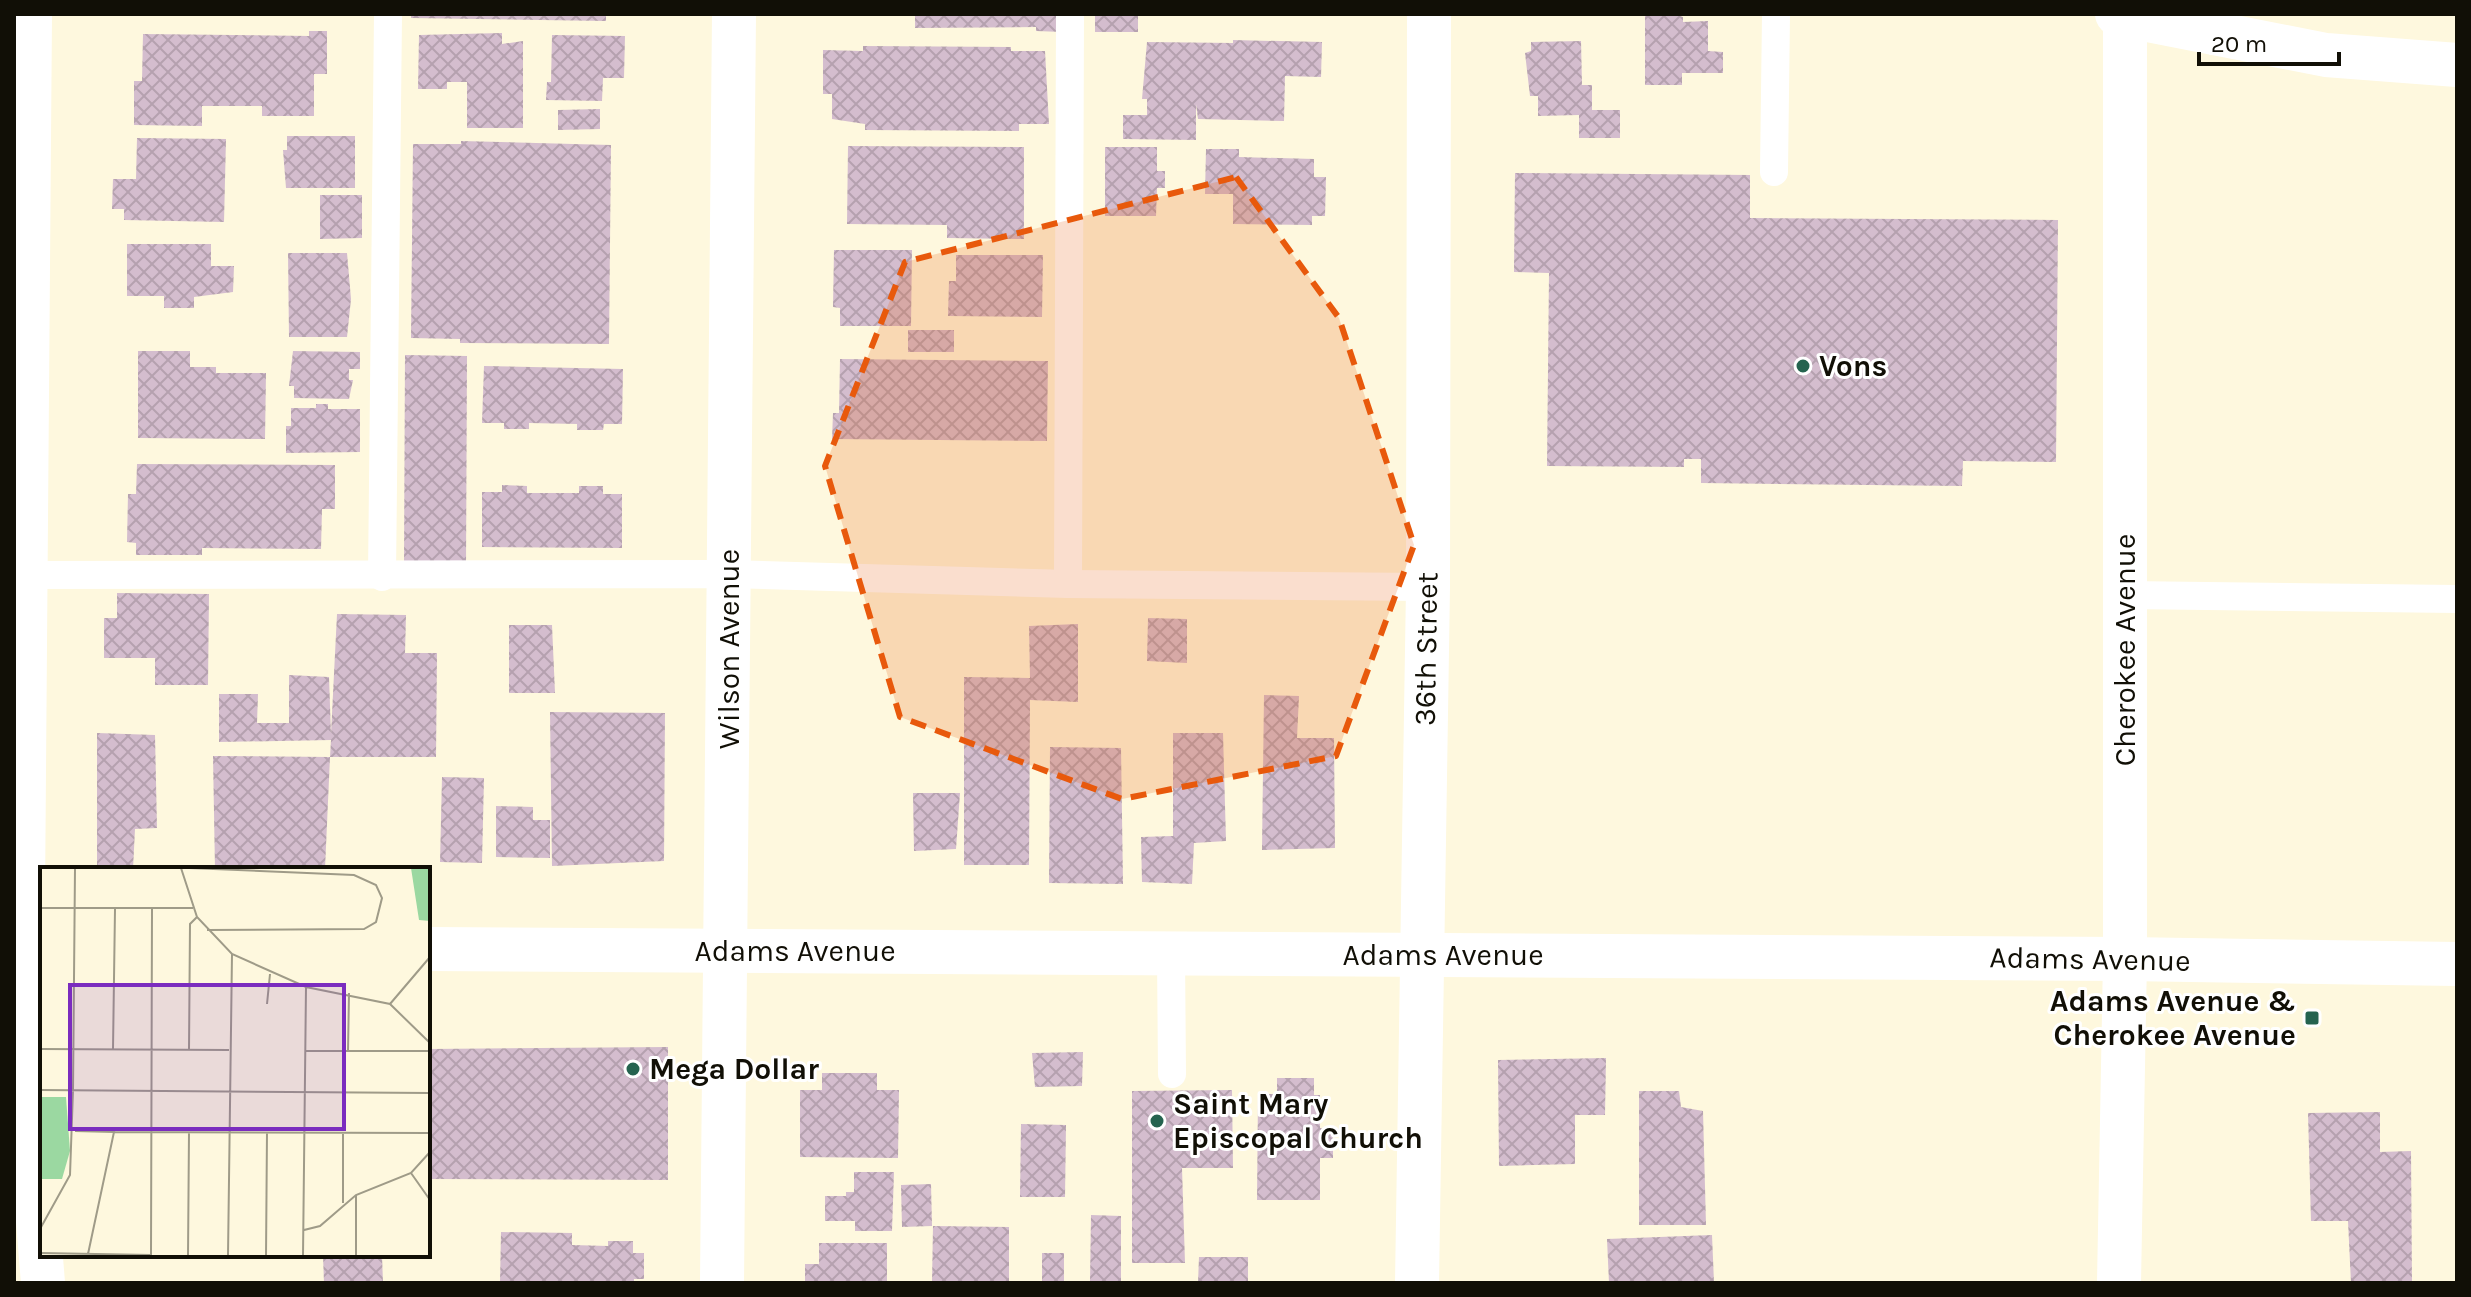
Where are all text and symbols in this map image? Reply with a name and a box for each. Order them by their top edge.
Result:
scale bar [2199,16,2339,66]
text: 20 m [2211,30,2267,58]
place label: Vons [1819,348,1887,384]
marker: Vons [1794,357,1812,375]
street label: Cherokee Avenue [2107,534,2143,766]
street label: Wilson Avenue [711,549,747,749]
street label: 36th Street [1407,572,1445,726]
inset map [40,867,430,1257]
street label: Adams Avenue [694,933,896,969]
street label: Adams Avenue [1342,937,1544,973]
street label: Adams Avenue [1989,939,2191,979]
place label: Adams Avenue & Cherokee Avenue [2050,983,2296,1053]
marker: Adams Avenue & Cherokee Avenue [2303,1009,2321,1027]
place label: Mega Dollar [649,1051,819,1087]
marker: Mega Dollar [624,1060,642,1078]
place label: Saint Mary Episcopal Church [1173,1086,1423,1156]
marker: Saint Mary Episcopal Church [1148,1112,1166,1130]

